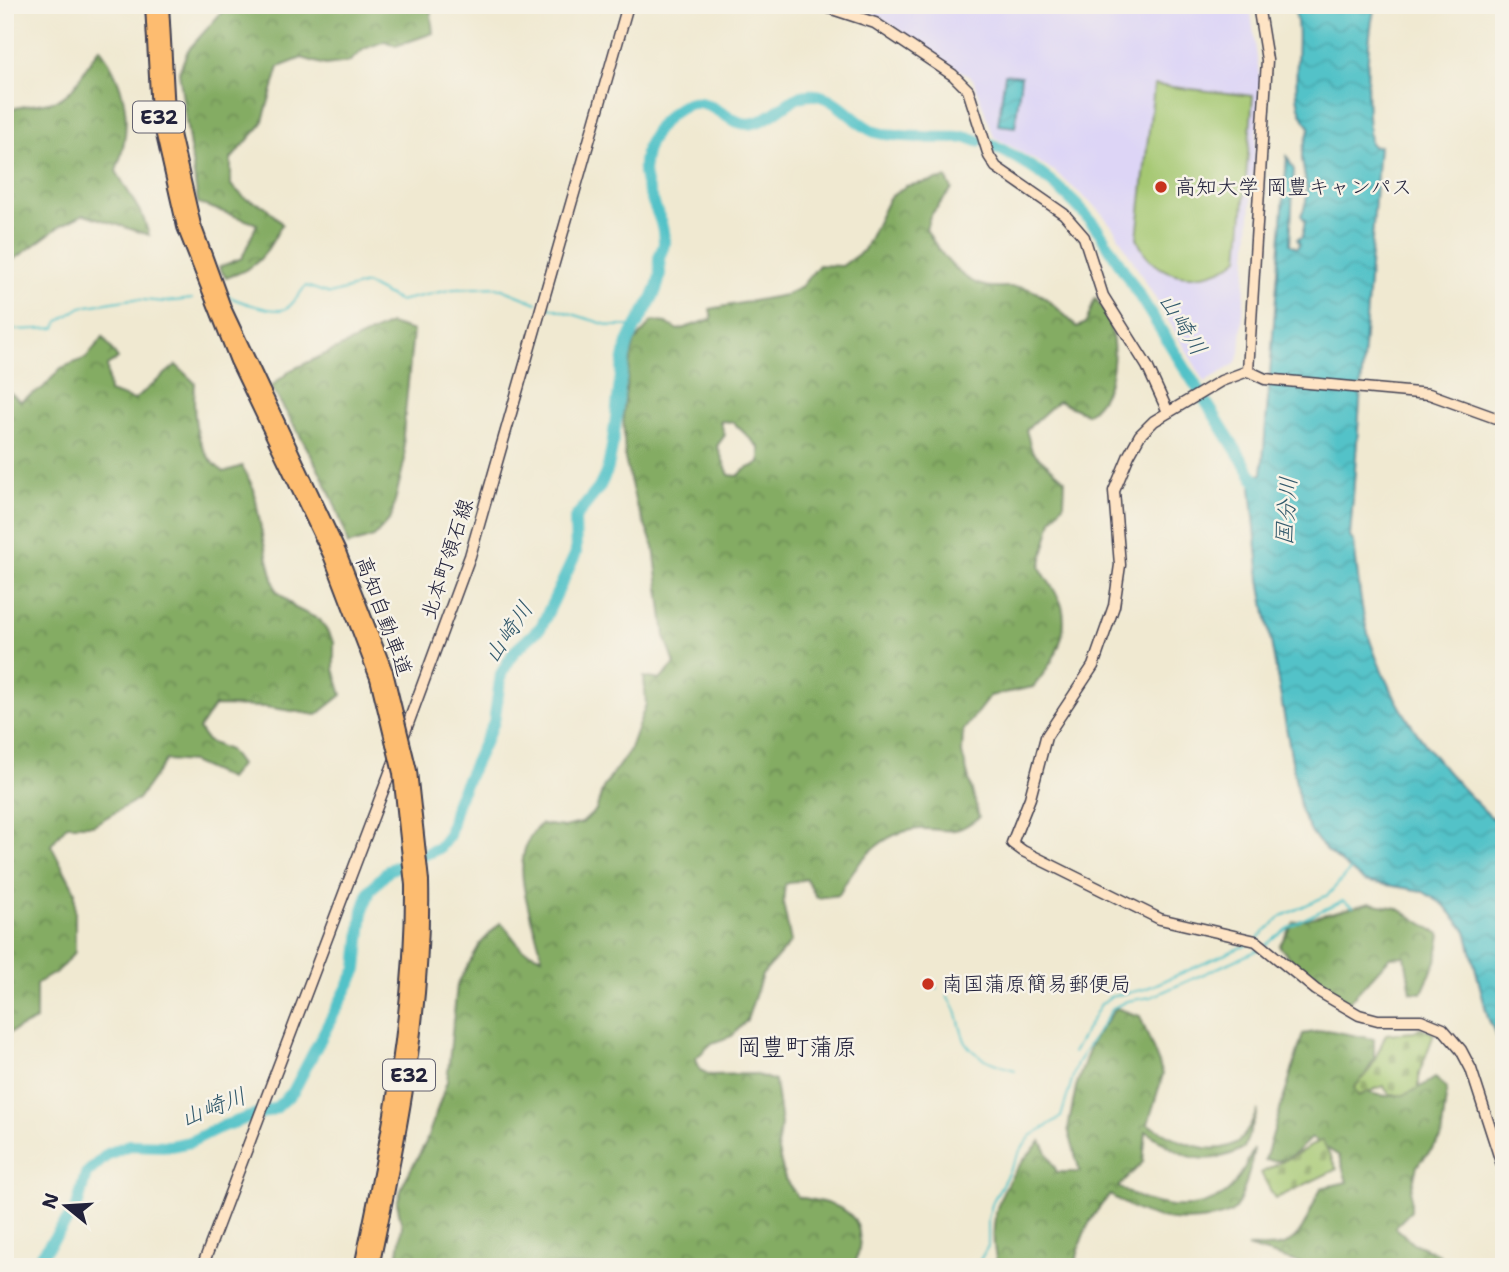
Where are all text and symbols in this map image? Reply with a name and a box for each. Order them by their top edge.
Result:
road number: E32 [133,102,185,132]
place label: 高知大学 岡豊キャンパス [1175,173,1412,201]
marker: 高知大学 岡豊キャンパス [1153,179,1169,195]
water label: 山崎川 [1152,287,1214,361]
water label: 国分川 [1269,476,1303,546]
street label: 北本町領石線 [414,495,480,623]
street label: 高知自動車道 [349,552,419,680]
water label: 山崎川 [476,595,540,669]
place label: 南国蒲原簡易郵便局 [942,970,1131,998]
marker: 南国蒲原簡易郵便局 [920,976,936,992]
district label: 岡豊町蒲原 [737,1031,857,1063]
road number: E32 [383,1060,435,1091]
water label: 山崎川 [175,1081,251,1133]
north arrow [32,1170,102,1240]
text: N [36,1190,65,1212]

